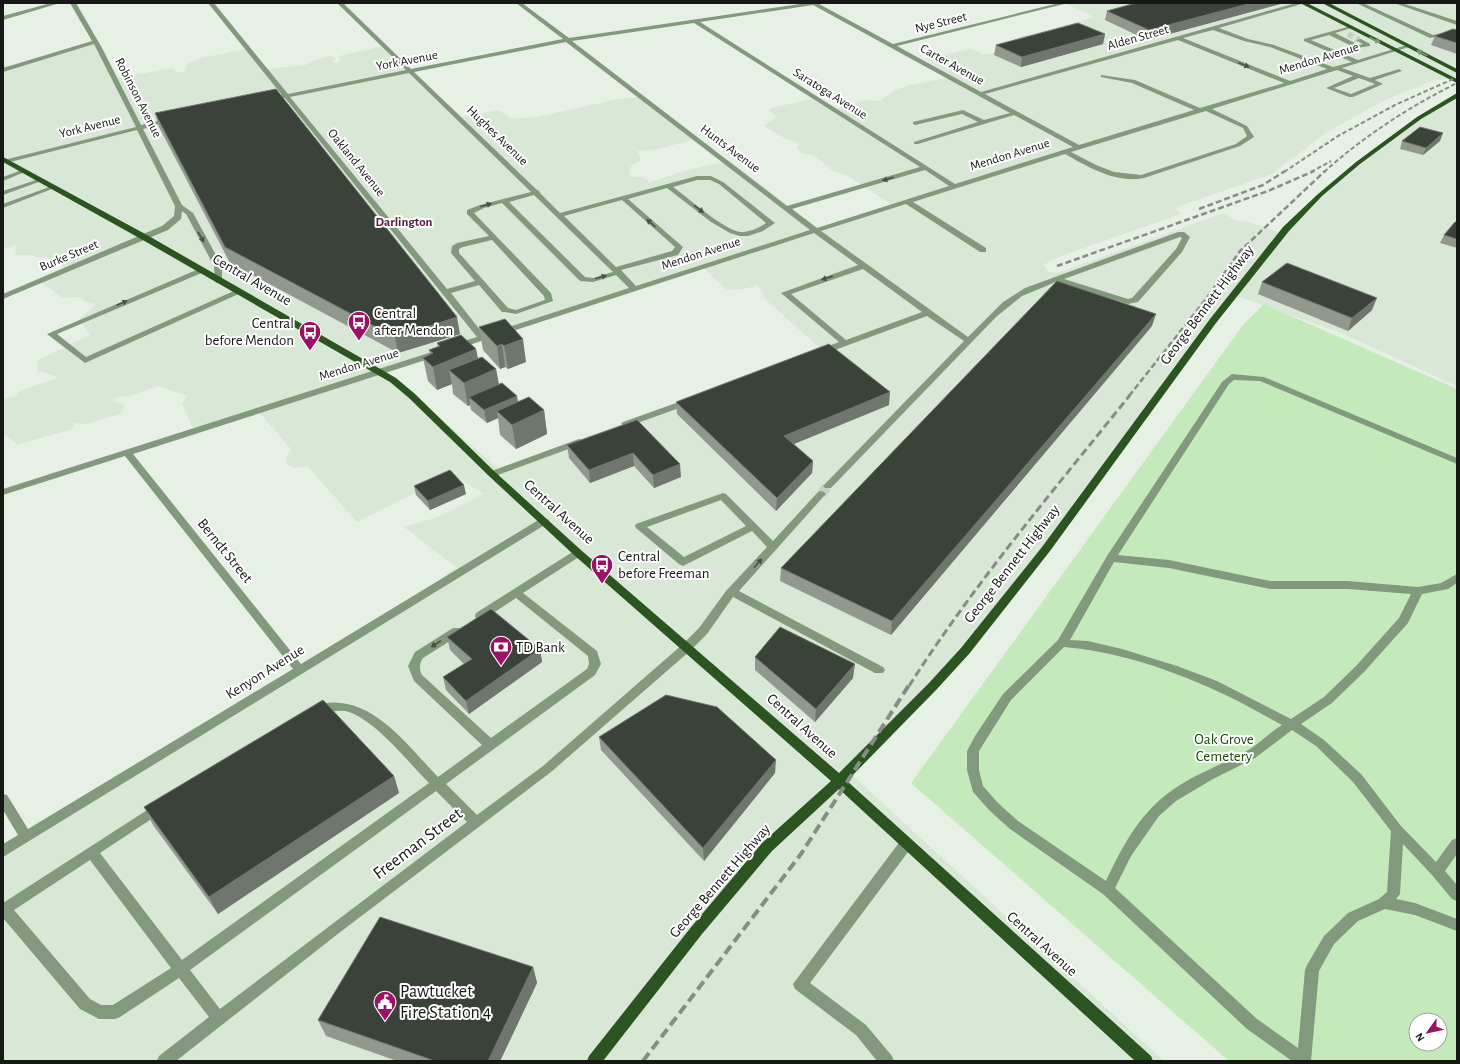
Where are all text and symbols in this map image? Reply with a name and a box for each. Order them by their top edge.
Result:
street label: Nye Street [914,10,968,36]
street label: Alden Street [1106,23,1170,53]
one-way arrow [1369,37,1380,44]
street label: Mendon Avenue [1278,41,1360,77]
street label: Carter Avenue [918,42,986,88]
street label: York Avenue [375,49,439,73]
one-way arrow [1417,50,1428,56]
street label: Robinson Avenue [112,56,164,140]
one-way arrow [1238,62,1250,68]
street label: Saratoga Avenue [791,66,869,122]
street label: Hughes Avenue [464,104,530,168]
street label: York Avenue [58,113,122,141]
street label: Hunts Avenue [698,122,762,176]
street label: Oakland Avenue [325,127,387,199]
street label: Mendon Avenue [969,137,1051,173]
one-way arrow [881,176,893,182]
one-way arrow [481,202,493,208]
one-way arrow [694,205,705,213]
district label: Darlington [376,216,432,229]
one-way arrow [646,218,656,227]
one-way arrow [198,231,205,242]
street label: Mendon Avenue [660,235,742,273]
street label: Burke Street [38,238,100,274]
street label: George Bennett Highway [1157,242,1257,367]
street label: Central Avenue [210,251,294,309]
one-way arrow [595,274,608,280]
one-way arrow [820,275,832,281]
one-way arrow [117,300,128,306]
place label: Central after Mendon [374,306,453,338]
bus stop icon: Central after Mendon [346,309,372,342]
place label: Central before Mendon [205,316,294,348]
bus stop icon: Central before Mendon [297,319,323,352]
street label: Mendon Avenue [318,347,400,383]
street label: Central Avenue [521,477,597,547]
street label: George Bennett Highway [961,502,1063,626]
street label: Berndt Street [195,516,255,586]
place label: Central before Freeman [618,549,709,581]
bus stop icon: Central before Freeman [589,552,615,585]
one-way arrow [753,558,762,568]
bank icon: TD Bank [488,634,514,667]
one-way arrow [431,640,441,648]
place label: TD Bank [516,640,565,655]
street label: Kenyon Avenue [223,642,307,702]
street label: Central Avenue [764,691,840,761]
park label: Oak Grove Cemetery [1194,732,1254,764]
street label: Freeman Street [370,805,466,883]
street label: George Bennett Highway [667,821,774,941]
street label: Central Avenue [1004,909,1080,979]
place label: Pawtucket Fire Station 4 [400,983,492,1022]
public building icon: Pawtucket Fire Station 4 [372,989,398,1022]
north arrow [1408,1012,1448,1052]
text: N [1413,1031,1427,1043]

